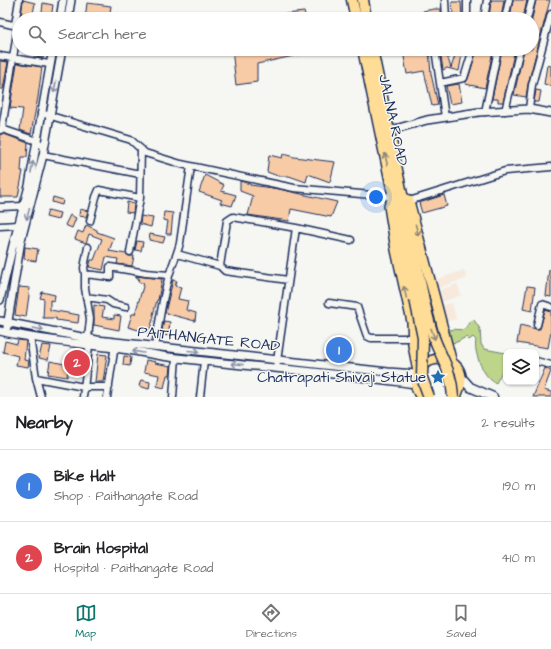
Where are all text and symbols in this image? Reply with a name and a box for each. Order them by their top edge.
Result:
search box [12,12,539,56]
icon: search [26,23,48,45]
text: Search here [58,24,147,45]
street label: JALNA ROAD [373,72,413,168]
one-way arrow [51,80,59,93]
one-way arrow [381,153,389,166]
one-way arrow [28,161,36,174]
your location [366,187,386,207]
one-way arrow [24,208,31,221]
one-way arrow [414,223,421,236]
one-way arrow [401,286,409,299]
street label: PAITHANGATE ROAD [137,321,282,357]
one-way arrow [31,325,44,333]
one-way arrow [430,327,437,340]
pin: 1 [326,335,352,365]
one-way arrow [187,347,200,355]
pin: 2 [64,348,90,378]
one-way arrow [132,348,145,356]
map controls [503,349,539,385]
button: layers [503,349,539,385]
one-way arrow [231,360,244,368]
place label: Chatrapati Shivaji Statue [257,367,426,388]
place icon: Chatrapati Shivaji Statue [429,368,447,386]
text: Nearby [16,411,73,435]
text: 2 results [481,414,535,432]
text: Bike Halt [54,466,115,487]
text: 1 [28,477,30,495]
text: 190 m [502,477,535,495]
text: Shop · Paithangate Road [54,487,198,505]
text: Brain Hospital [54,538,148,559]
text: 2 [25,549,33,567]
text: 410 m [501,549,535,567]
text: Hospital · Paithangate Road [54,559,213,577]
tab: Map [75,602,97,641]
tab: Directions [246,602,297,641]
tab: Saved [446,602,476,641]

